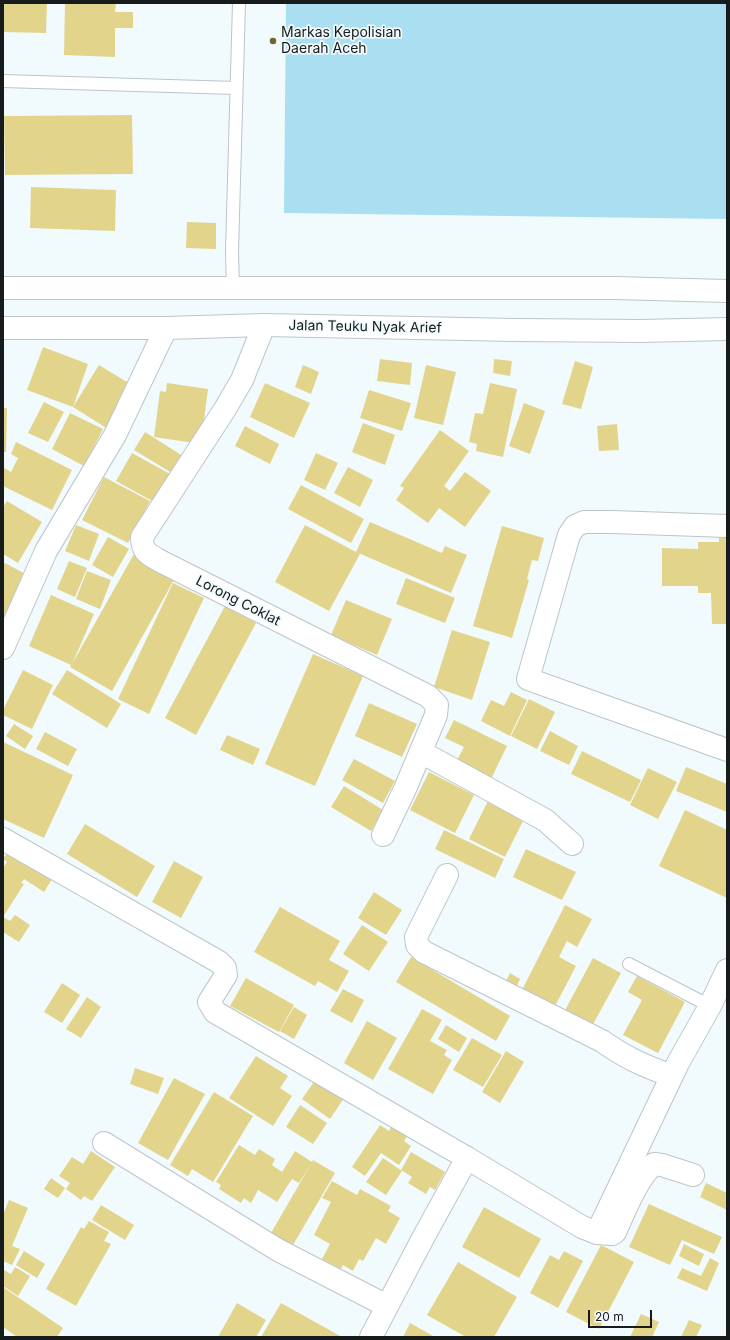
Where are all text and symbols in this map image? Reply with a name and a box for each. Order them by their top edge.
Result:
place label: Markas Kepolisian Daerah Aceh [281,25,402,58]
marker: Markas Kepolisian Daerah Aceh [268,36,278,46]
street label: Jalan Teuku Nyak Arief [288,317,442,337]
street label: Lorong Coklat [193,572,283,630]
scale bar [590,1302,654,1328]
text: 20 m [595,1309,624,1324]

